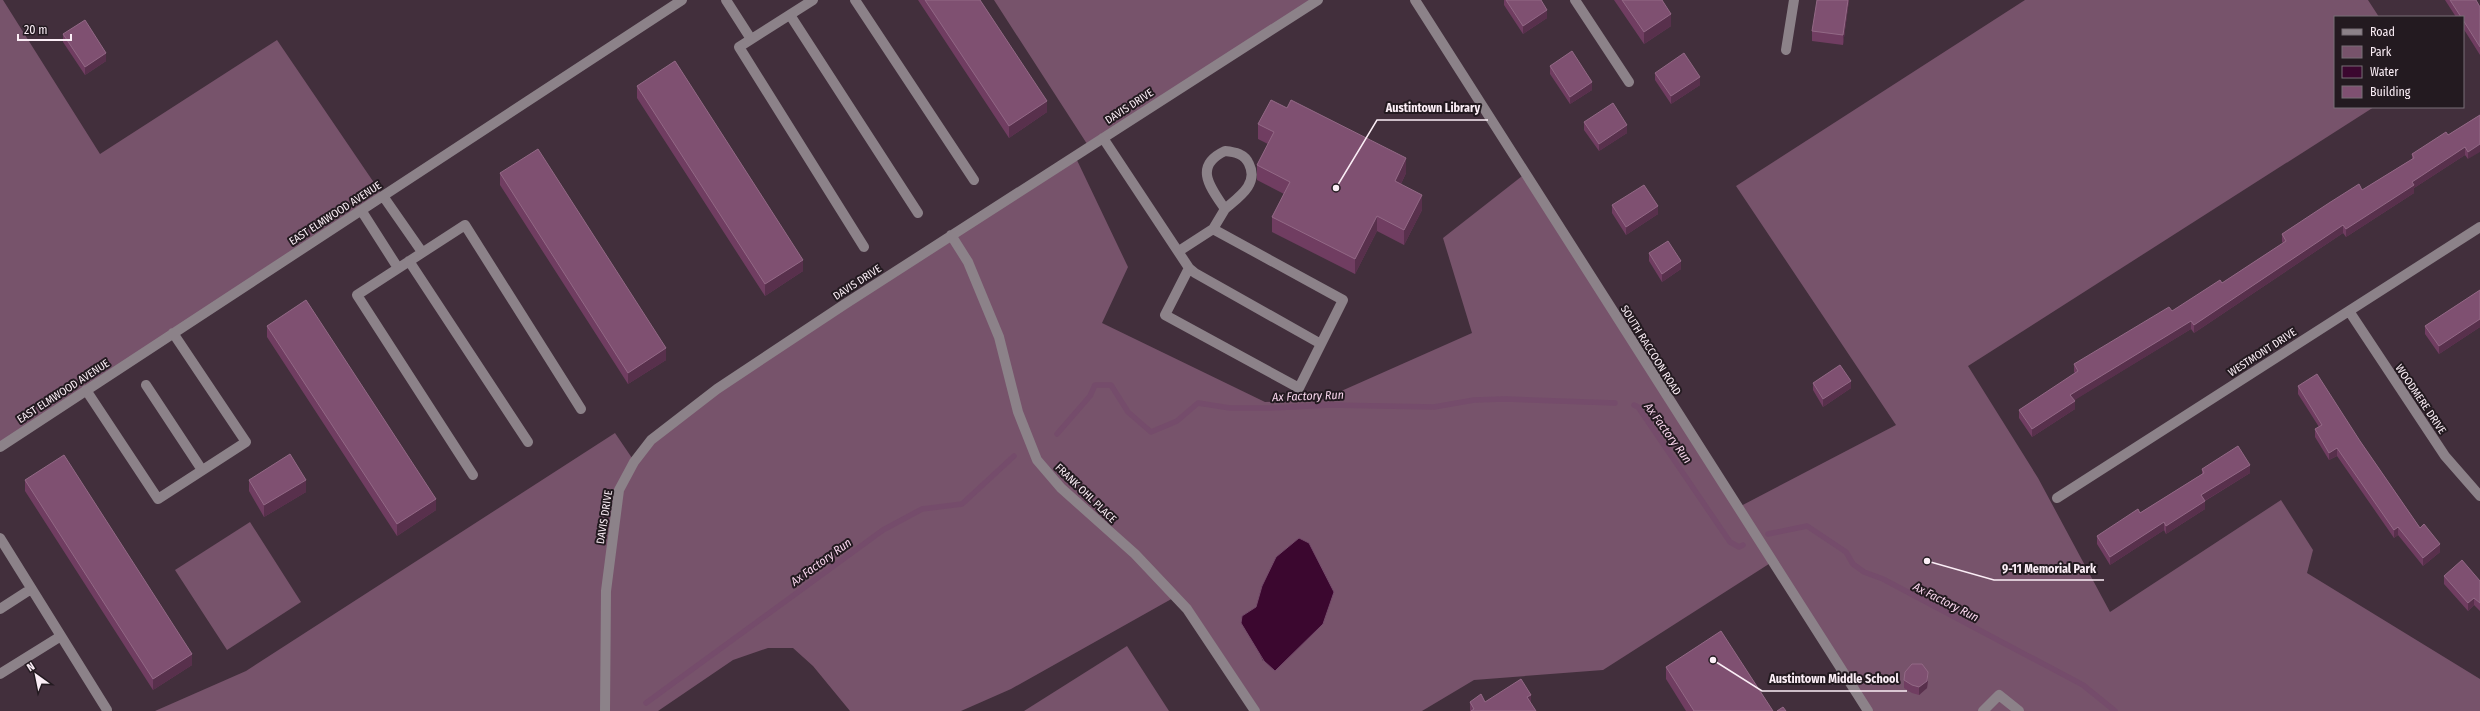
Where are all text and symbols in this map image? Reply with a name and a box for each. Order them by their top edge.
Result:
scale bar [18,16,71,42]
legend [2334,16,2464,108]
text: 20 m [24,23,48,37]
text: Road [2370,25,2395,39]
text: Park [2370,45,2392,59]
text: Water [2370,65,2399,79]
text: Building [2370,85,2411,99]
street label: DAVIS DRIVE [1103,86,1156,127]
callout: Austintown Library [1377,96,1488,120]
text: Austintown Library [1385,101,1480,115]
street label: EAST ELMWOOD AVENUE [287,179,384,248]
street label: DAVIS DRIVE [831,262,884,303]
street label: SOUTH RACCOON ROAD [1618,303,1684,398]
street label: WESTMONT DRIVE [2226,326,2299,379]
street label: EAST ELMWOOD AVENUE [15,357,112,426]
street label: WOODMERE DRIVE [2393,362,2449,437]
water label: Ax Factory Run [1271,388,1344,404]
water label: Ax Factory Run [1641,399,1695,466]
street label: FRANK OHL PLACE [1052,461,1119,526]
street label: DAVIS DRIVE [594,489,615,545]
water label: Ax Factory Run [787,535,854,589]
callout: 9-11 Memorial Park [1994,556,2104,580]
text: 9-11 Memorial Park [2002,562,2097,576]
water label: Ax Factory Run [1910,579,1981,624]
north arrow [16,655,56,695]
text: N [25,660,37,674]
callout: Austintown Middle School [1762,667,1907,691]
text: Austintown Middle School [1768,672,1899,686]

